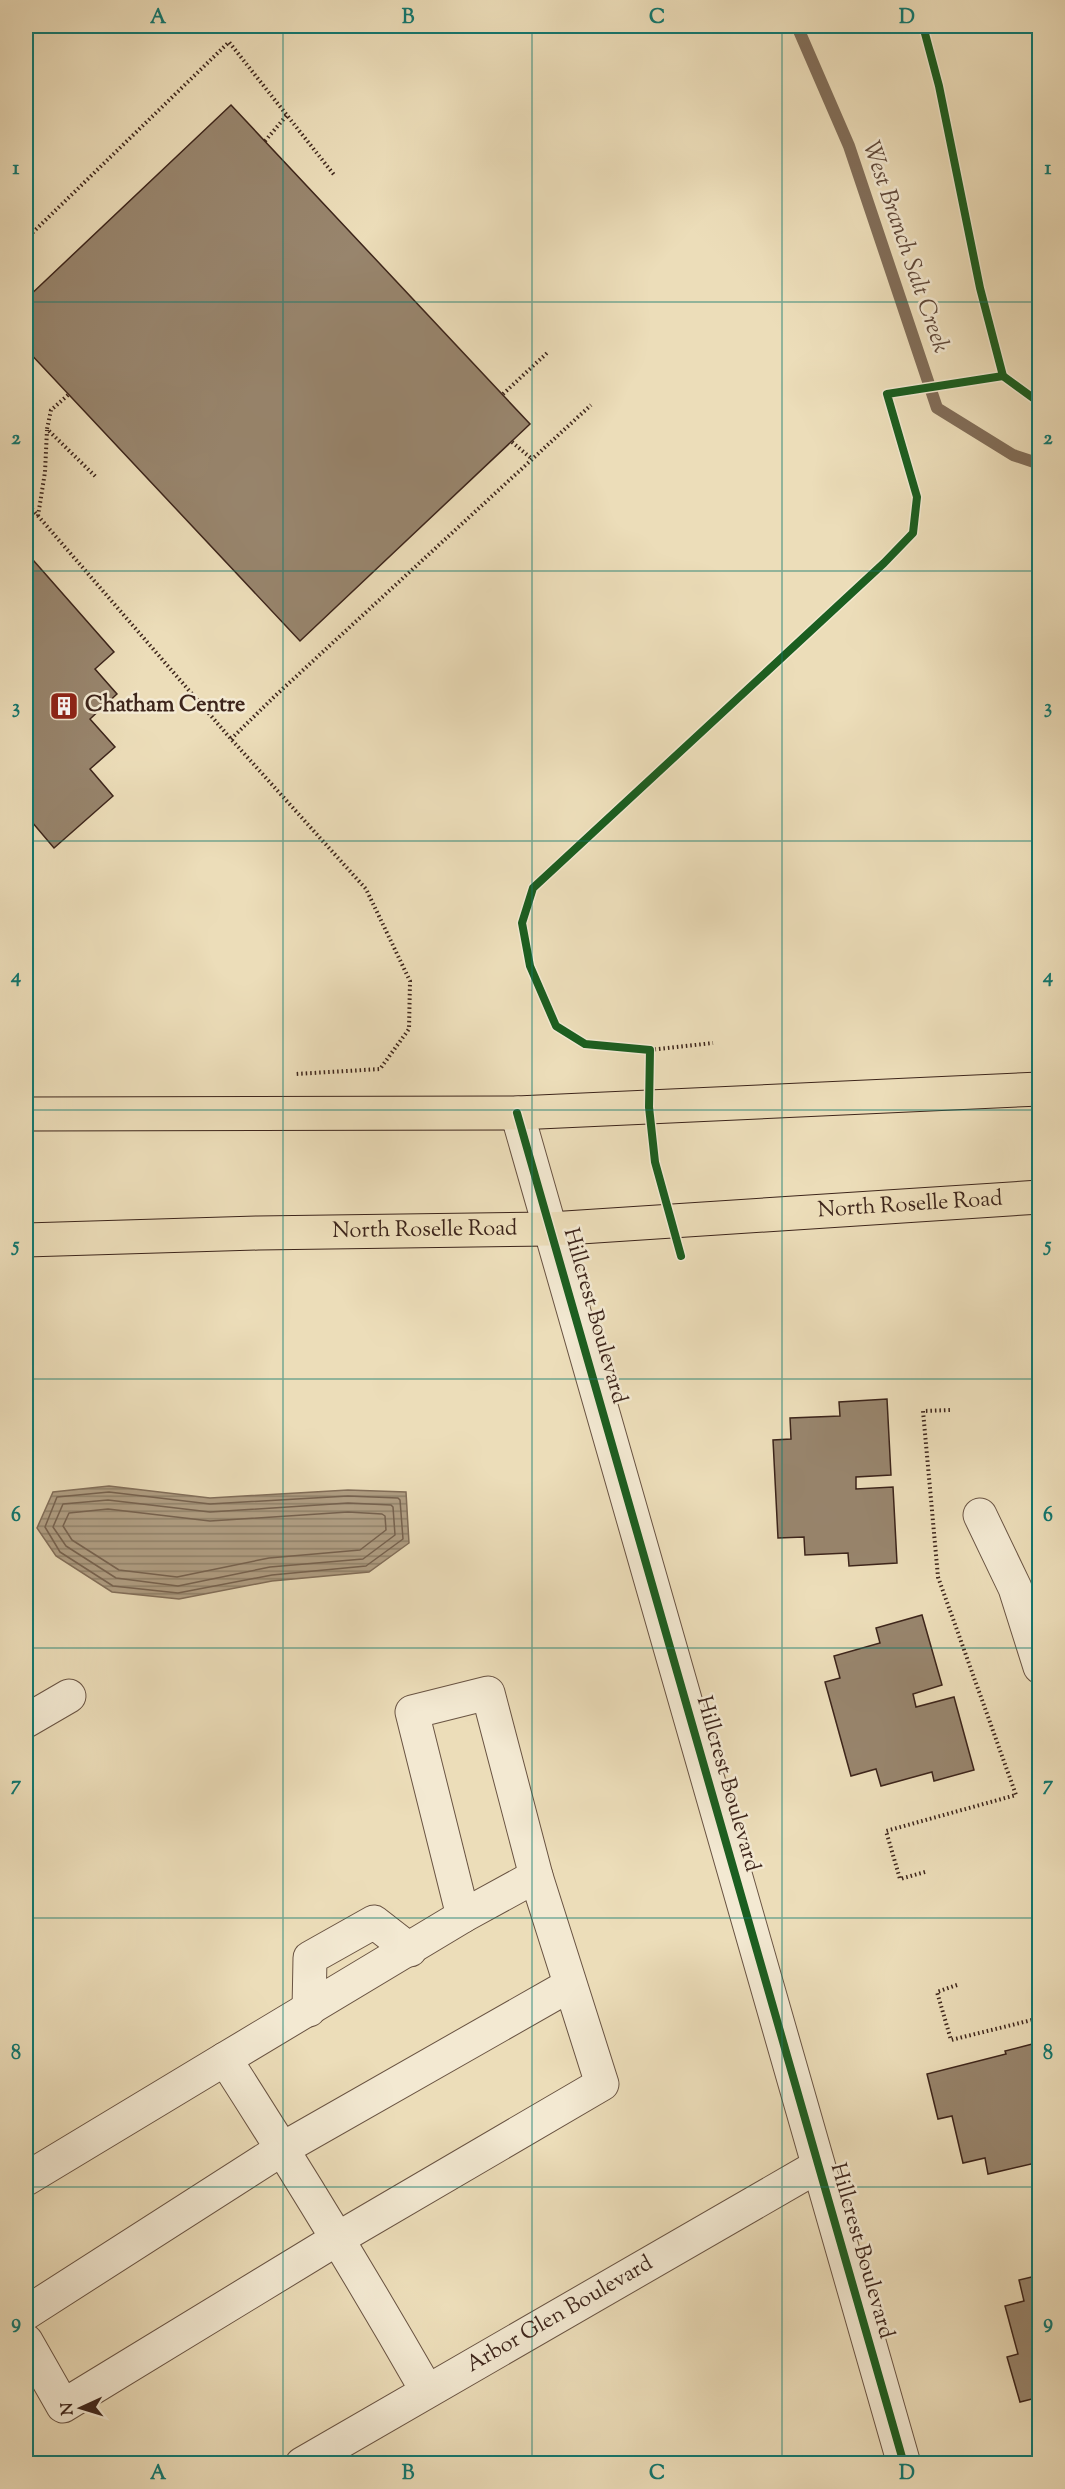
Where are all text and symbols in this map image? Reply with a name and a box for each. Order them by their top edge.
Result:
text: A [150,4,167,33]
text: B [402,4,415,33]
text: C [649,4,665,33]
text: D [899,4,915,33]
water label: West Branch Salt Creek [853,136,957,358]
text: 1 [13,155,20,184]
text: 1 [1045,155,1052,184]
text: 2 [11,425,21,454]
text: 2 [1043,425,1053,454]
building icon: Chatham Centre [48,690,80,722]
place label: Chatham Centre [85,690,245,722]
text: 3 [12,694,20,723]
text: 3 [1044,694,1052,723]
text: 4 [10,963,21,992]
text: 4 [1042,963,1053,992]
street label: North Roselle Road [817,1183,1004,1227]
street label: North Roselle Road [332,1213,518,1248]
street label: Hillcrest Boulevard [554,1224,634,1408]
text: 5 [11,1232,20,1261]
text: 5 [1043,1232,1052,1261]
text: 6 [11,1502,21,1531]
text: 6 [1043,1502,1053,1531]
street label: Hillcrest Boulevard [687,1692,767,1876]
text: 7 [11,1771,22,1800]
text: 7 [1043,1771,1054,1800]
text: 8 [11,2040,21,2069]
text: 8 [1043,2040,1053,2069]
street label: Hillcrest Boulevard [821,2159,901,2343]
street label: Arbor Glen Boulevard [461,2248,659,2382]
text: 9 [11,2309,21,2338]
text: 9 [1043,2309,1053,2338]
north arrow [51,2378,111,2438]
text: N [57,2401,80,2416]
text: A [150,2460,167,2489]
text: B [402,2460,415,2489]
text: C [649,2460,665,2489]
text: D [899,2460,915,2489]

